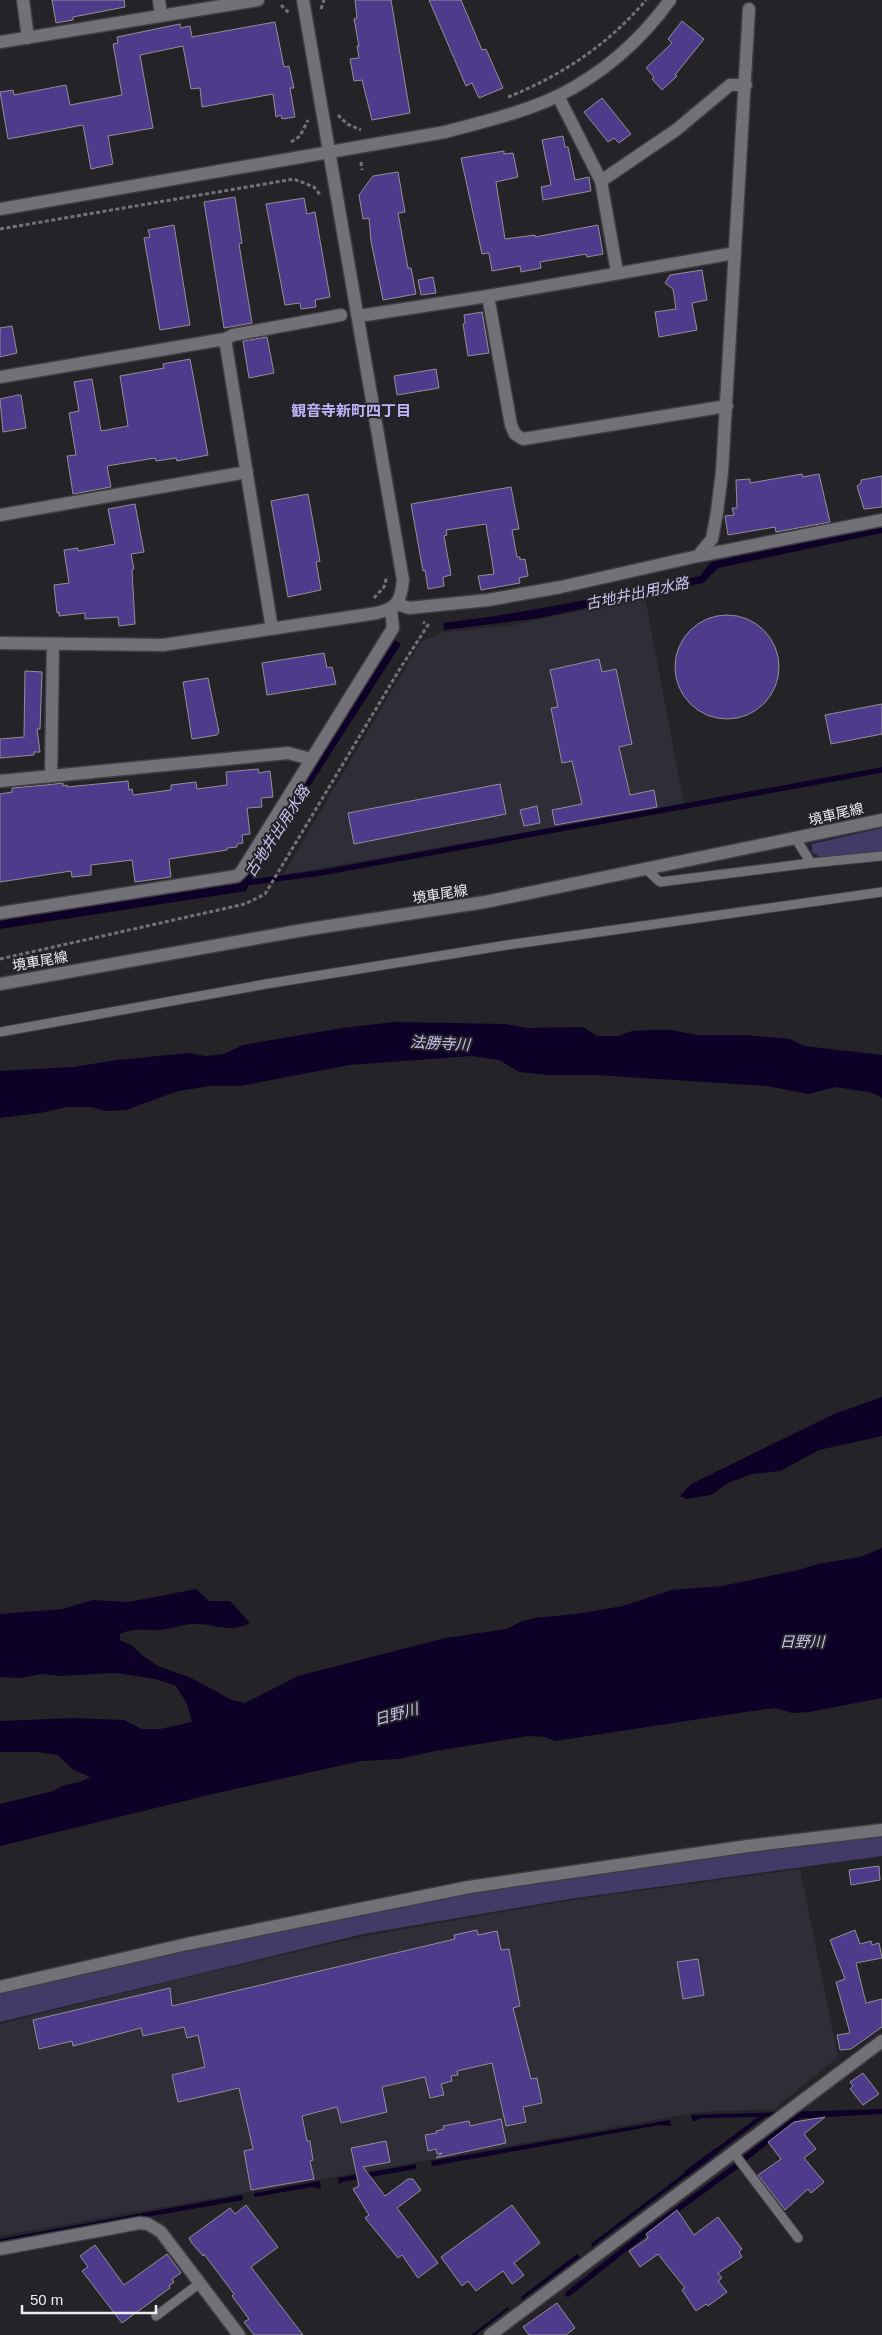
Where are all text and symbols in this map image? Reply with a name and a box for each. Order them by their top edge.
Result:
district label: 観音寺新町四丁目 [291,402,411,419]
water label: 古地井出用水路 [584,573,692,612]
water label: 古地井出用水路 [241,781,314,880]
street label: 境車尾線 [807,800,865,828]
street label: 境車尾線 [411,882,469,906]
street label: 境車尾線 [11,948,69,974]
water label: 法勝寺川 [410,1033,472,1053]
water label: 日野川 [779,1633,826,1650]
water label: 日野川 [372,1699,422,1728]
scale bar [22,2282,156,2314]
text: 50 m [30,2291,63,2308]

